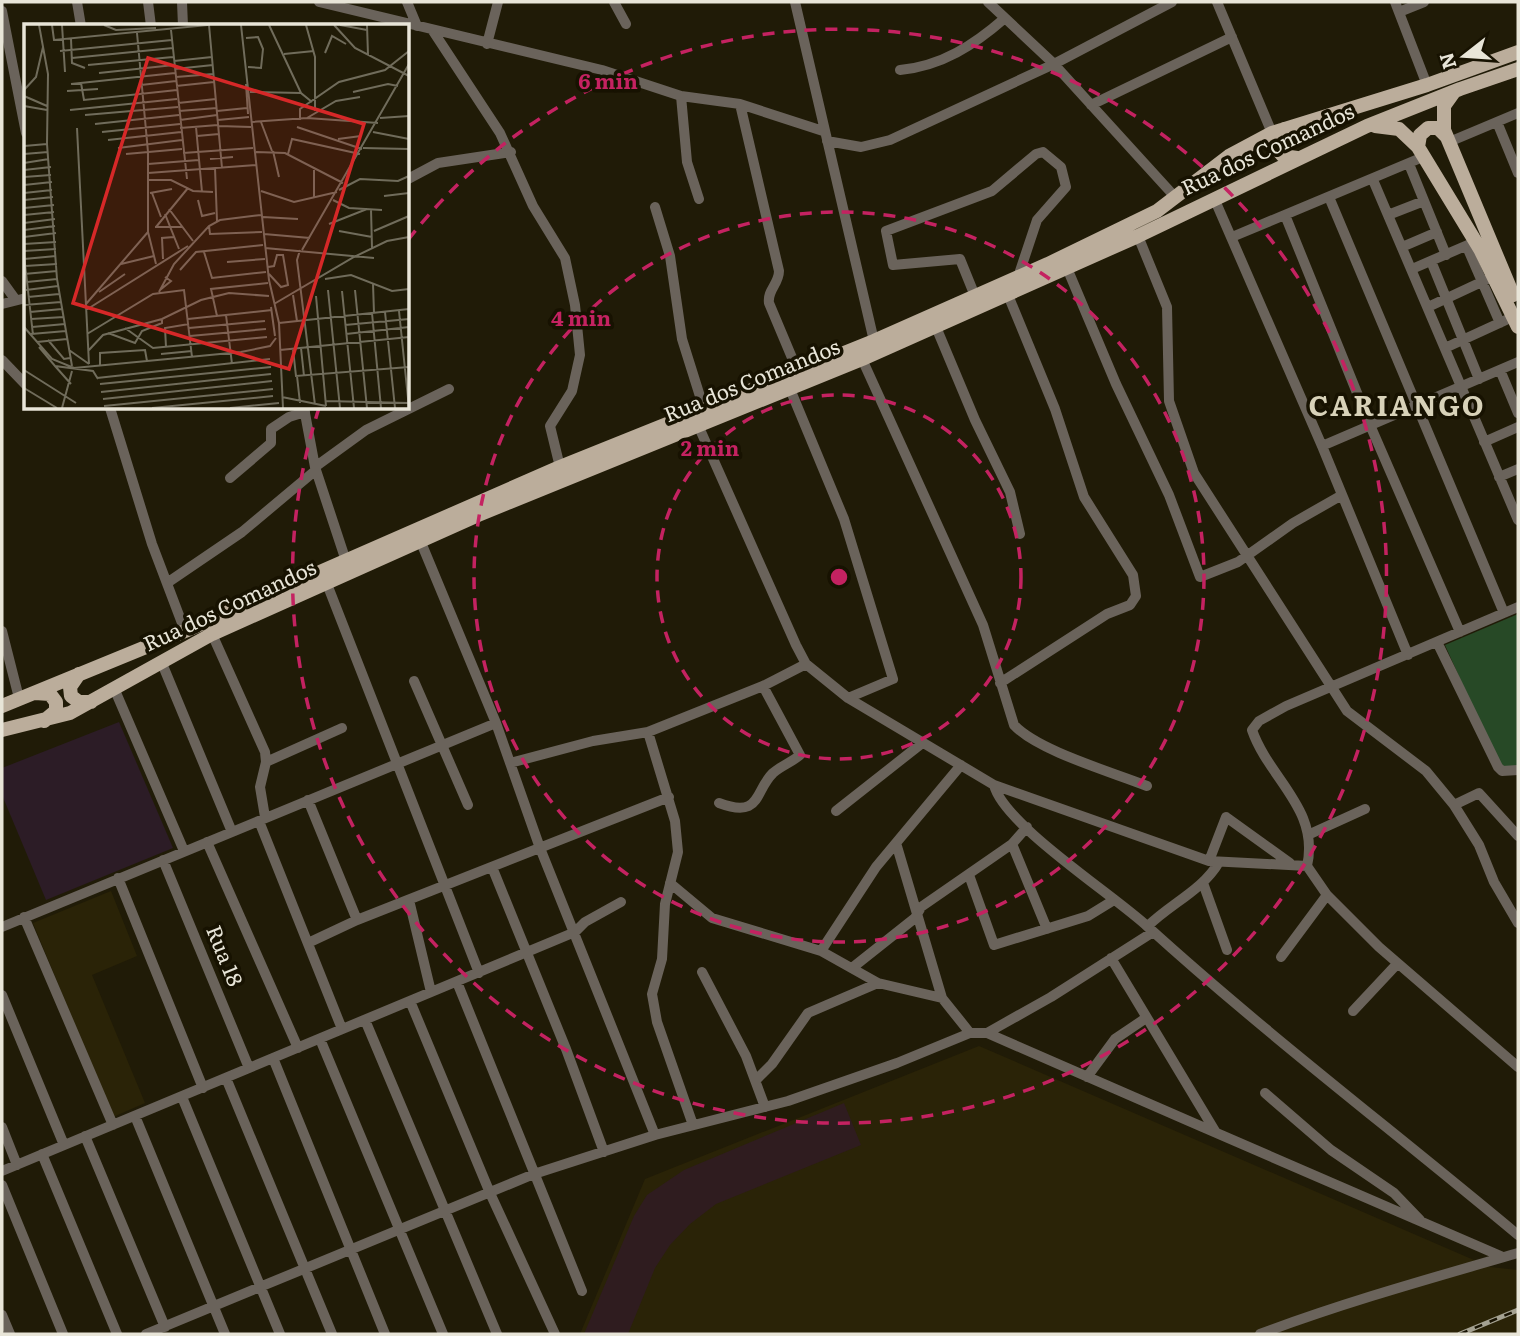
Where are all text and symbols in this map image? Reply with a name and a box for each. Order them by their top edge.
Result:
north arrow [1429,21,1499,91]
inset map [24,24,410,410]
text: N [1431,49,1463,73]
text: 6 min [578,64,638,95]
street label: Rua dos Comandos [1175,94,1359,201]
text: 4 min [551,301,611,332]
street label: Rua dos Comandos [658,329,844,428]
district label: CARIANGO [1309,383,1485,425]
text: 2 min [681,431,740,462]
street label: Rua dos Comandos [137,550,321,657]
centre of rings [827,565,851,589]
street label: Rua 18 [200,920,253,990]

